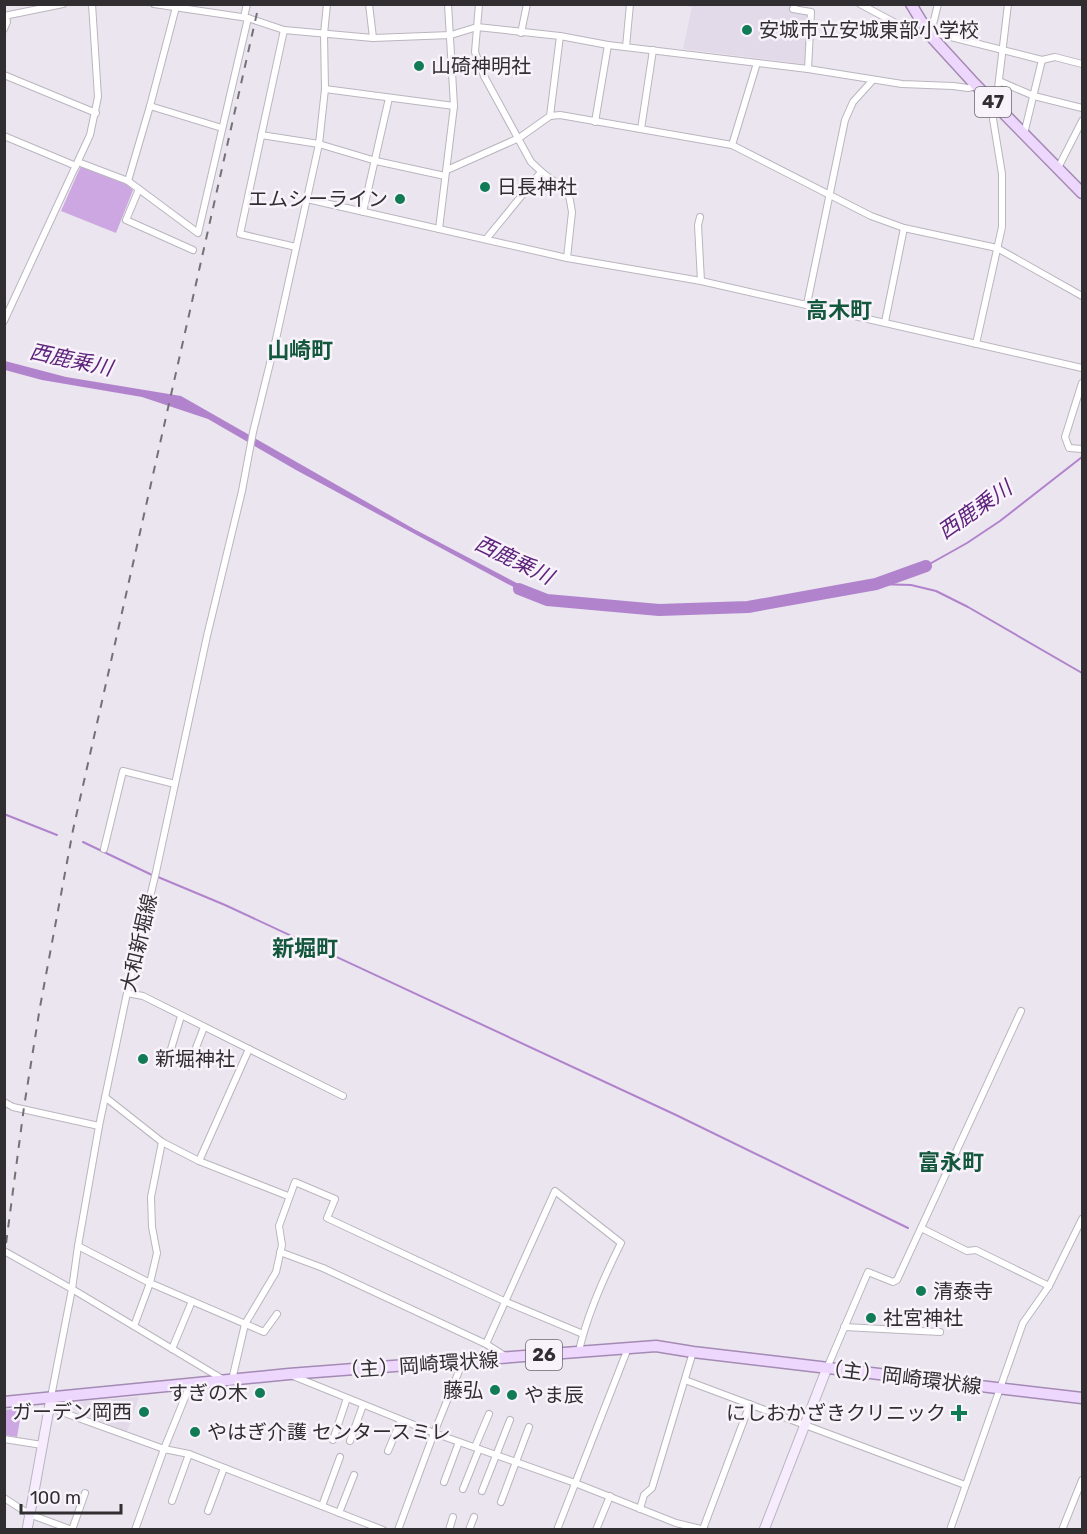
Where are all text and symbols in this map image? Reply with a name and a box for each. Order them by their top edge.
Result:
place label: 安城市立安城東部小学校 [759,18,979,42]
marker: 安城市立安城東部小学校 [740,23,754,37]
place label: 山碕神明社 [431,54,531,78]
marker: 山碕神明社 [412,59,426,73]
road number: 47 [975,87,1011,117]
place label: 日長神社 [497,175,577,199]
marker: 日長神社 [478,180,492,194]
place label: エムシーライン [248,187,388,211]
marker: エムシーライン [393,192,407,206]
district label: 高木町 [806,297,872,324]
district label: 山崎町 [267,337,333,364]
water label: 西鹿乗川 [27,339,117,381]
water label: 西鹿乗川 [933,474,1018,544]
water label: 西鹿乗川 [471,530,559,590]
street label: 大和新堀線 [116,892,162,994]
district label: 新堀町 [272,935,338,962]
place label: 新堀神社 [155,1047,235,1071]
marker: 新堀神社 [136,1052,150,1066]
district label: 富永町 [918,1149,984,1176]
place label: 清泰寺 [933,1279,993,1303]
marker: 清泰寺 [914,1284,928,1298]
place label: 社宮神社 [883,1306,963,1330]
marker: 社宮神社 [864,1311,878,1325]
road number: 26 [526,1340,562,1370]
street label: （主）岡崎環状線 [338,1347,500,1383]
street label: （主）岡崎環状線 [821,1355,983,1399]
place label: 藤弘 [443,1378,483,1402]
place label: すぎの木 [168,1381,248,1405]
marker: 藤弘 [488,1383,502,1397]
place label: やま辰 [524,1383,584,1407]
marker: すぎの木 [253,1386,267,1400]
marker: やま辰 [505,1388,519,1402]
place label: ガーデン岡西 [12,1400,132,1424]
place label: にしおかざきクリニック [726,1401,946,1425]
marker: にしおかざきクリニック [950,1404,968,1422]
marker: ガーデン岡西 [137,1405,151,1419]
place label: やはぎ介護 センタースミレ [207,1420,451,1444]
marker: やはぎ介護 センタースミレ [188,1425,202,1439]
scale bar [21,1477,122,1515]
text: 100 m [30,1487,81,1509]

